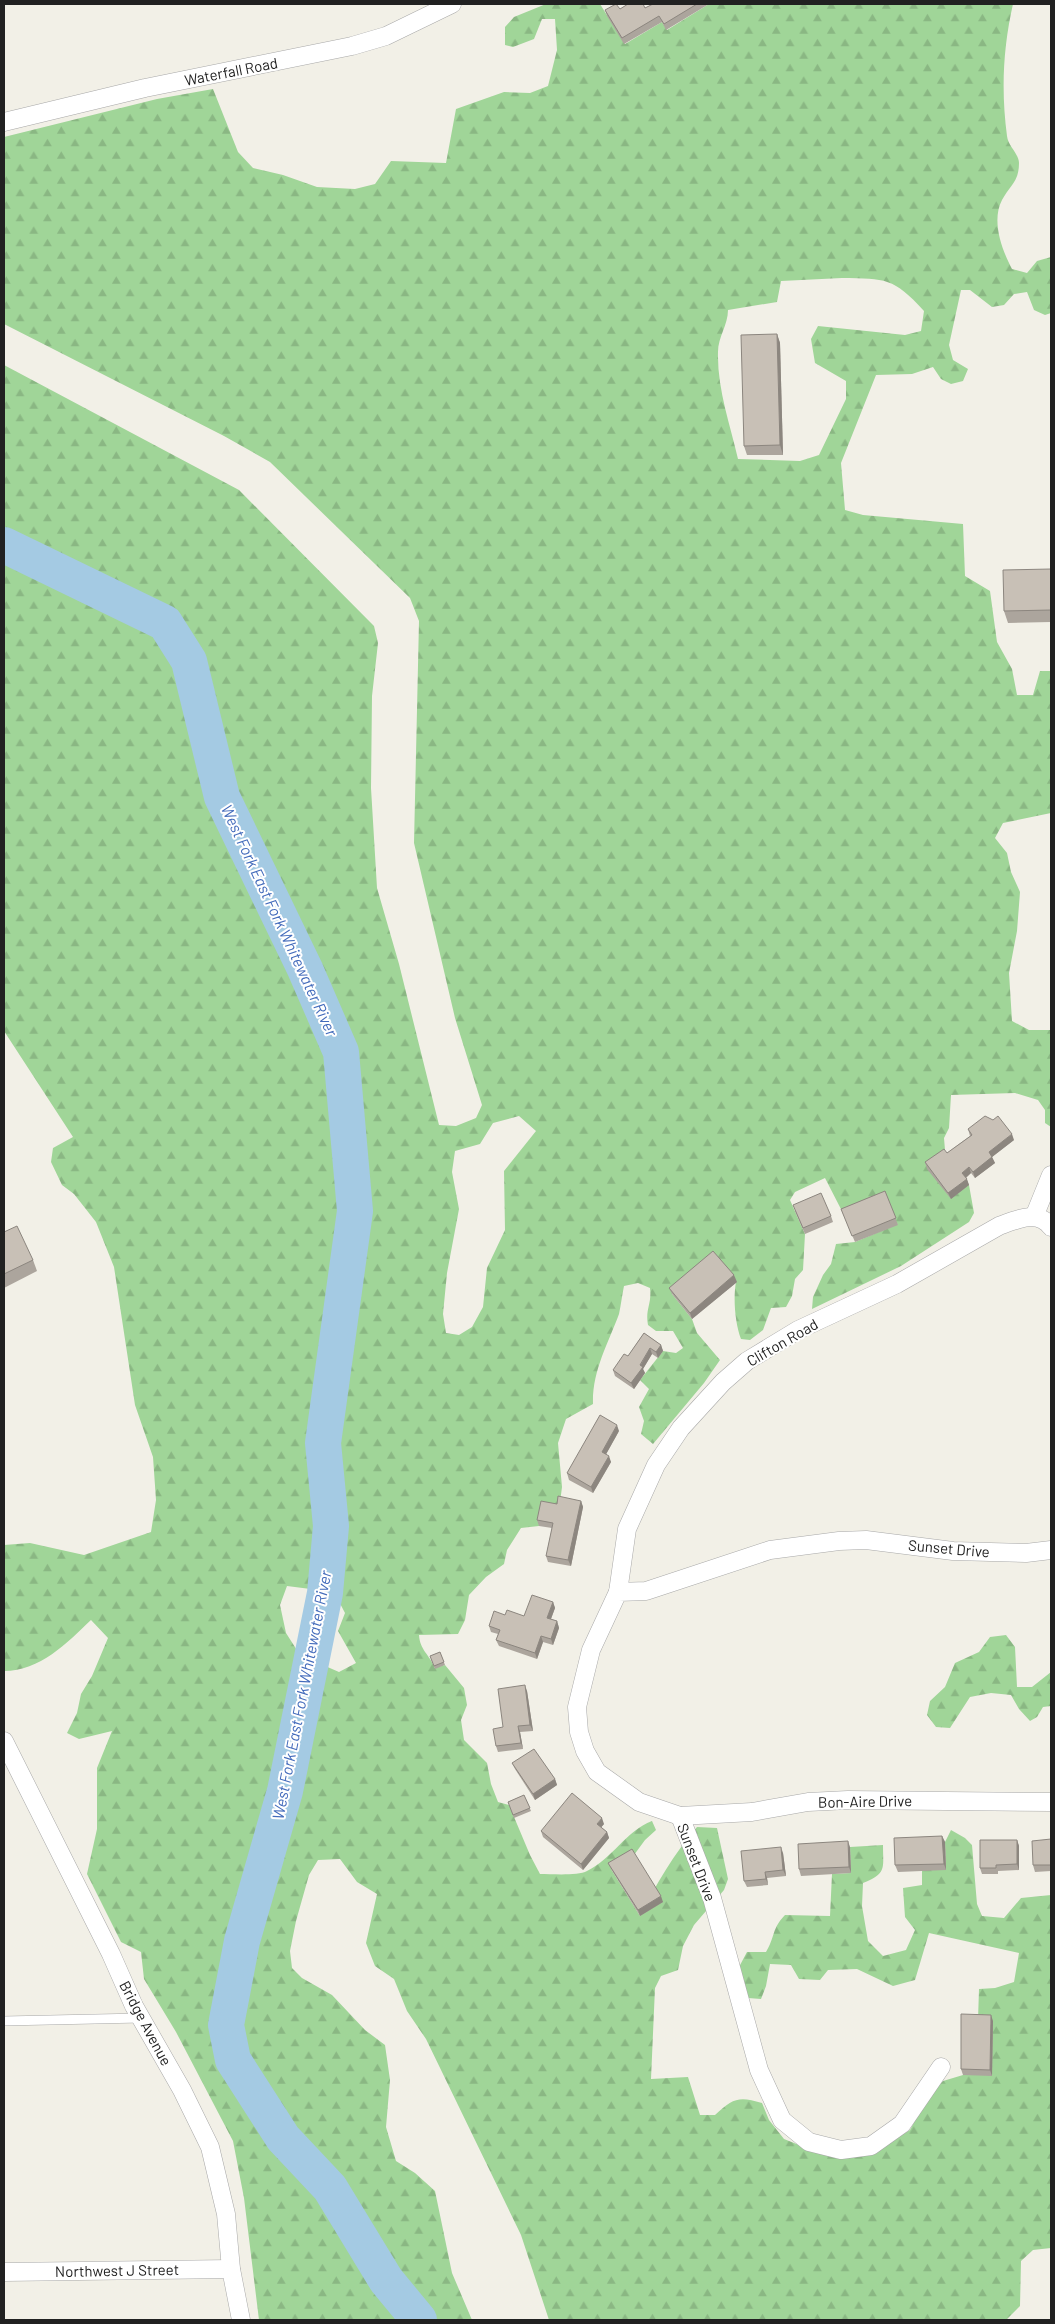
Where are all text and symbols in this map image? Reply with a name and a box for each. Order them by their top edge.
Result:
street label: Waterfall Road [183,53,279,89]
water label: West Fork East Fork Whitewater River [218,801,343,1040]
street label: Clifton Road [743,1314,821,1370]
street label: Sunset Drive [907,1535,991,1561]
water label: West Fork East Fork Whitewater River [268,1568,335,1821]
street label: Bon-Aire Drive [818,1791,912,1811]
street label: Sunset Drive [674,1821,720,1903]
street label: Bridge Avenue [116,1977,176,2069]
street label: Northwest J Street [55,2260,179,2280]

